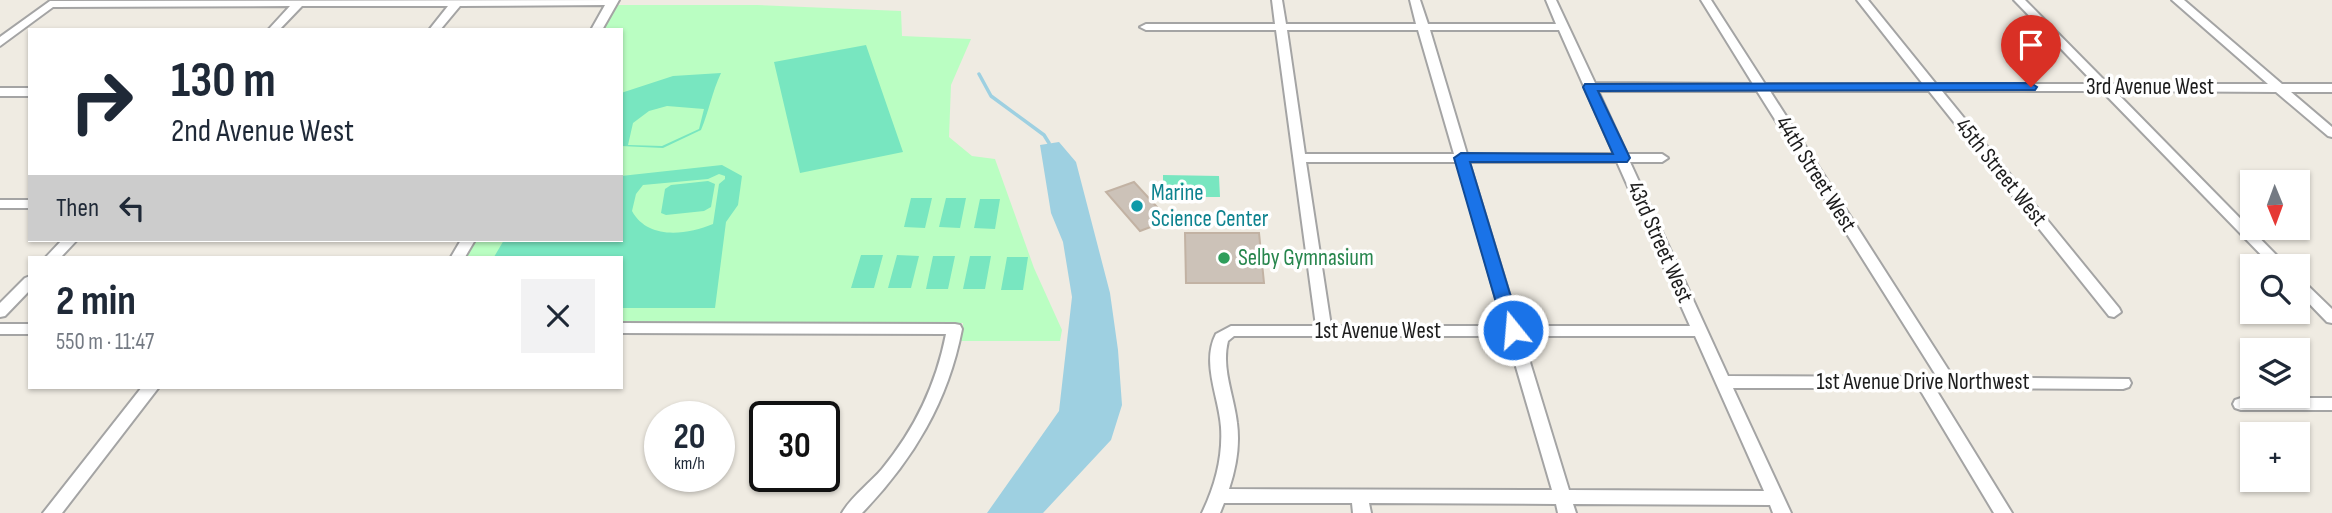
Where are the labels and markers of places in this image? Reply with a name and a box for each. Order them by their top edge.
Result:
pin [2001,15,2061,87]
place label: Marine Science Center [1151,179,1269,233]
marker: Marine Science Center [1129,198,1145,214]
place label: Selby Gymnasium [1238,244,1374,272]
marker: Selby Gymnasium [1216,250,1232,266]

